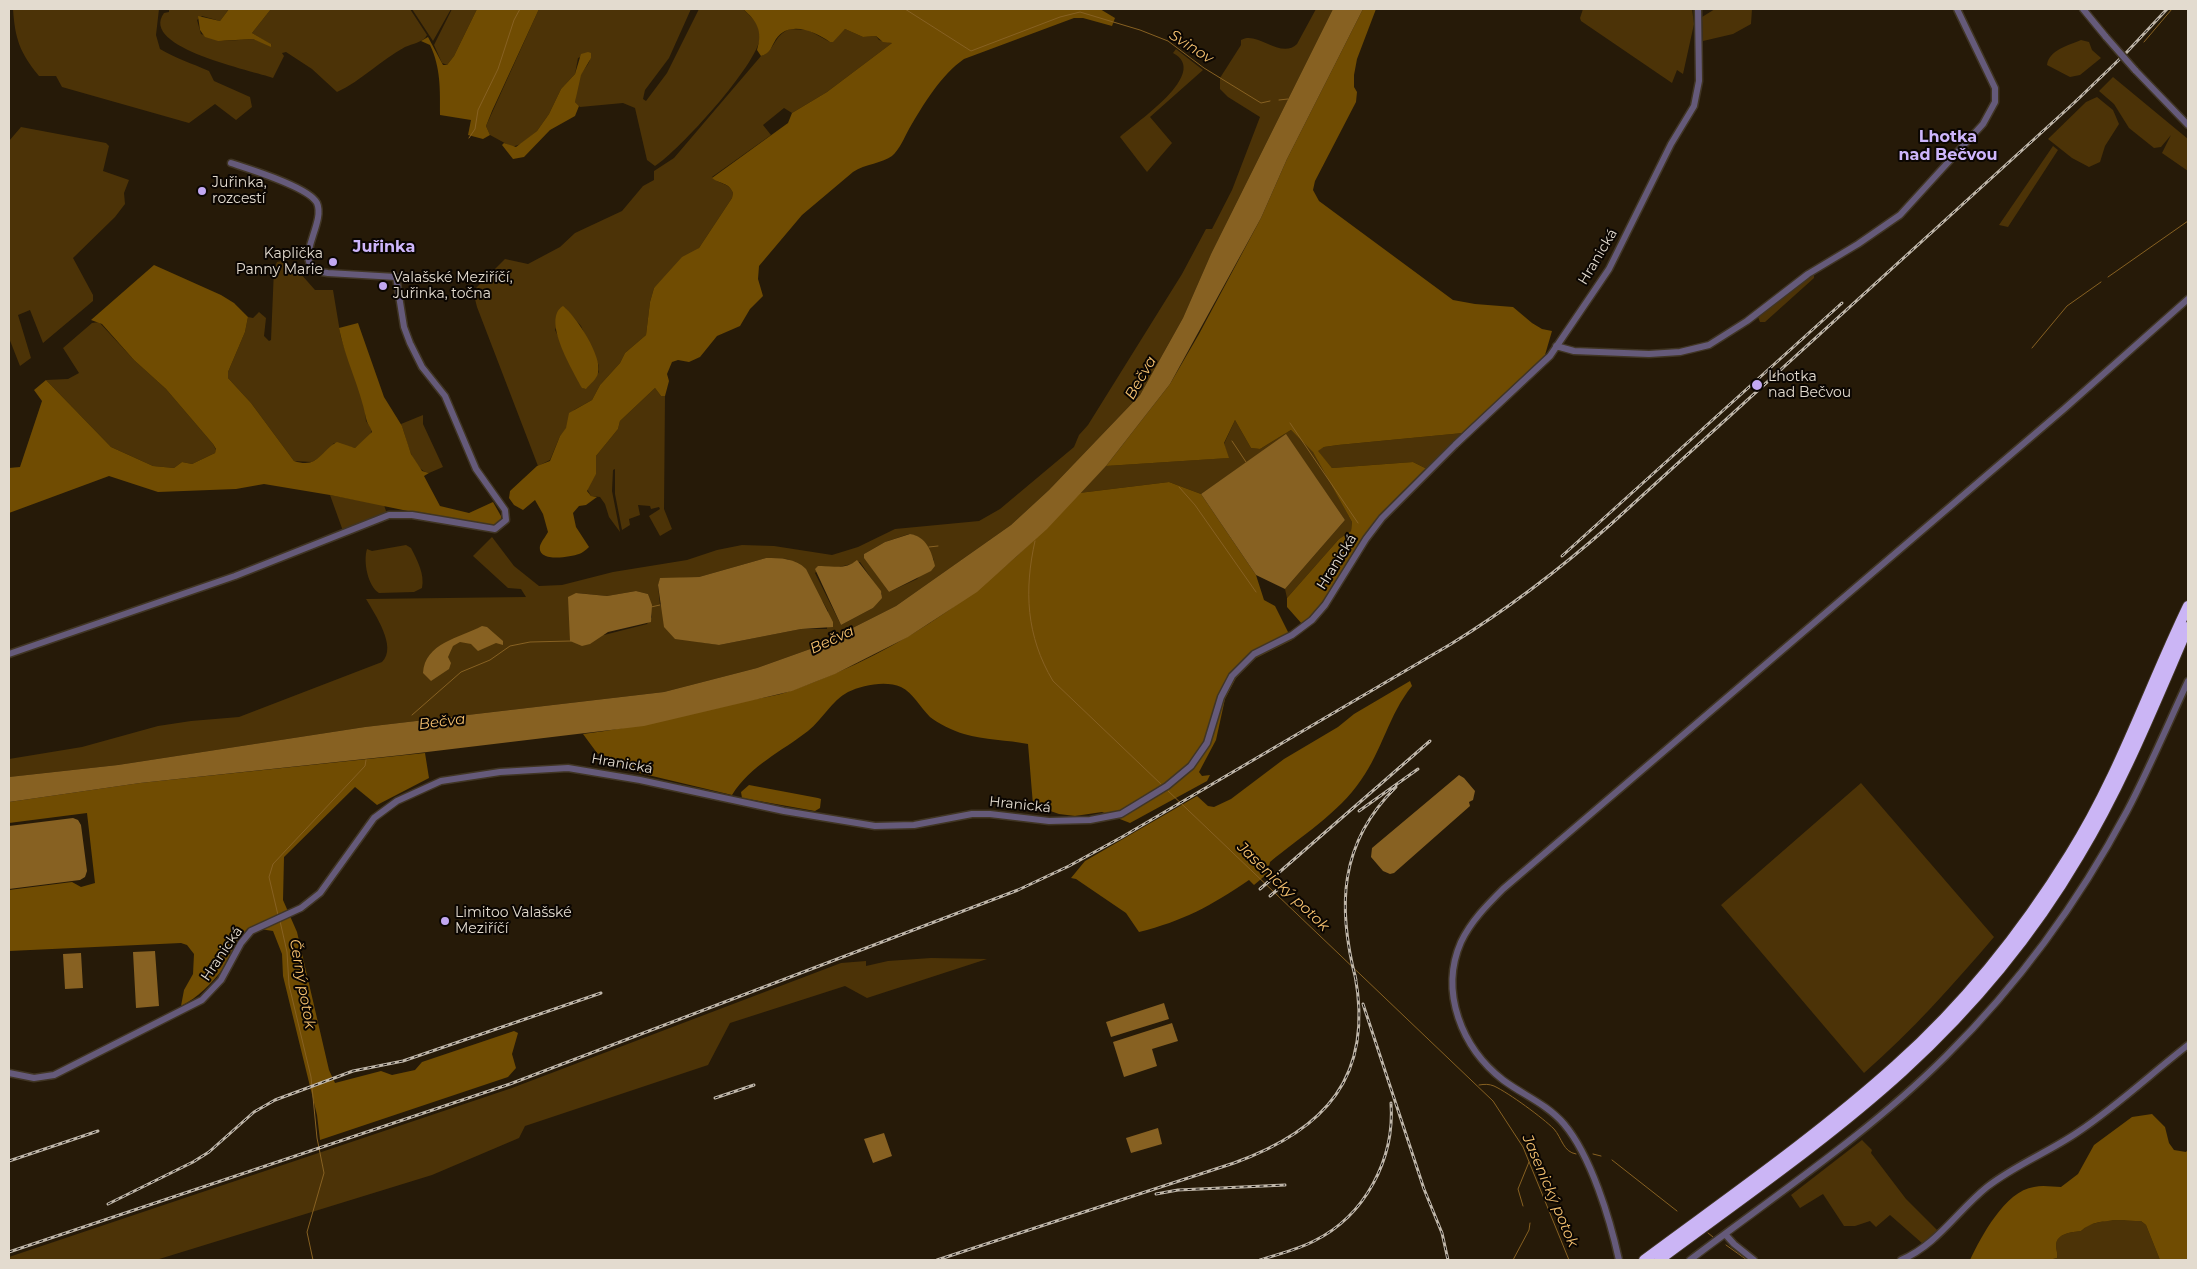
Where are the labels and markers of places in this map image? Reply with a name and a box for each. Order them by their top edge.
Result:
place label: Juřinka, rozcestí [212,175,267,208]
marker: Juřinka, rozcestí [196,185,208,197]
place label: Kaplička Panny Marie [236,246,323,278]
marker: Kaplička Panny Marie [327,256,339,268]
place label: Valašské Meziříčí, Juřinka, točna [393,270,513,302]
marker: Valašské Meziříčí, Juřinka, točna [377,280,389,292]
place label: Lhotka nad Bečvou [1768,369,1851,402]
marker: Lhotka nad Bečvou [1750,378,1764,392]
place label: Limitoo Valašské Meziříčí [455,905,572,938]
marker: Limitoo Valašské Meziříčí [439,915,451,927]

